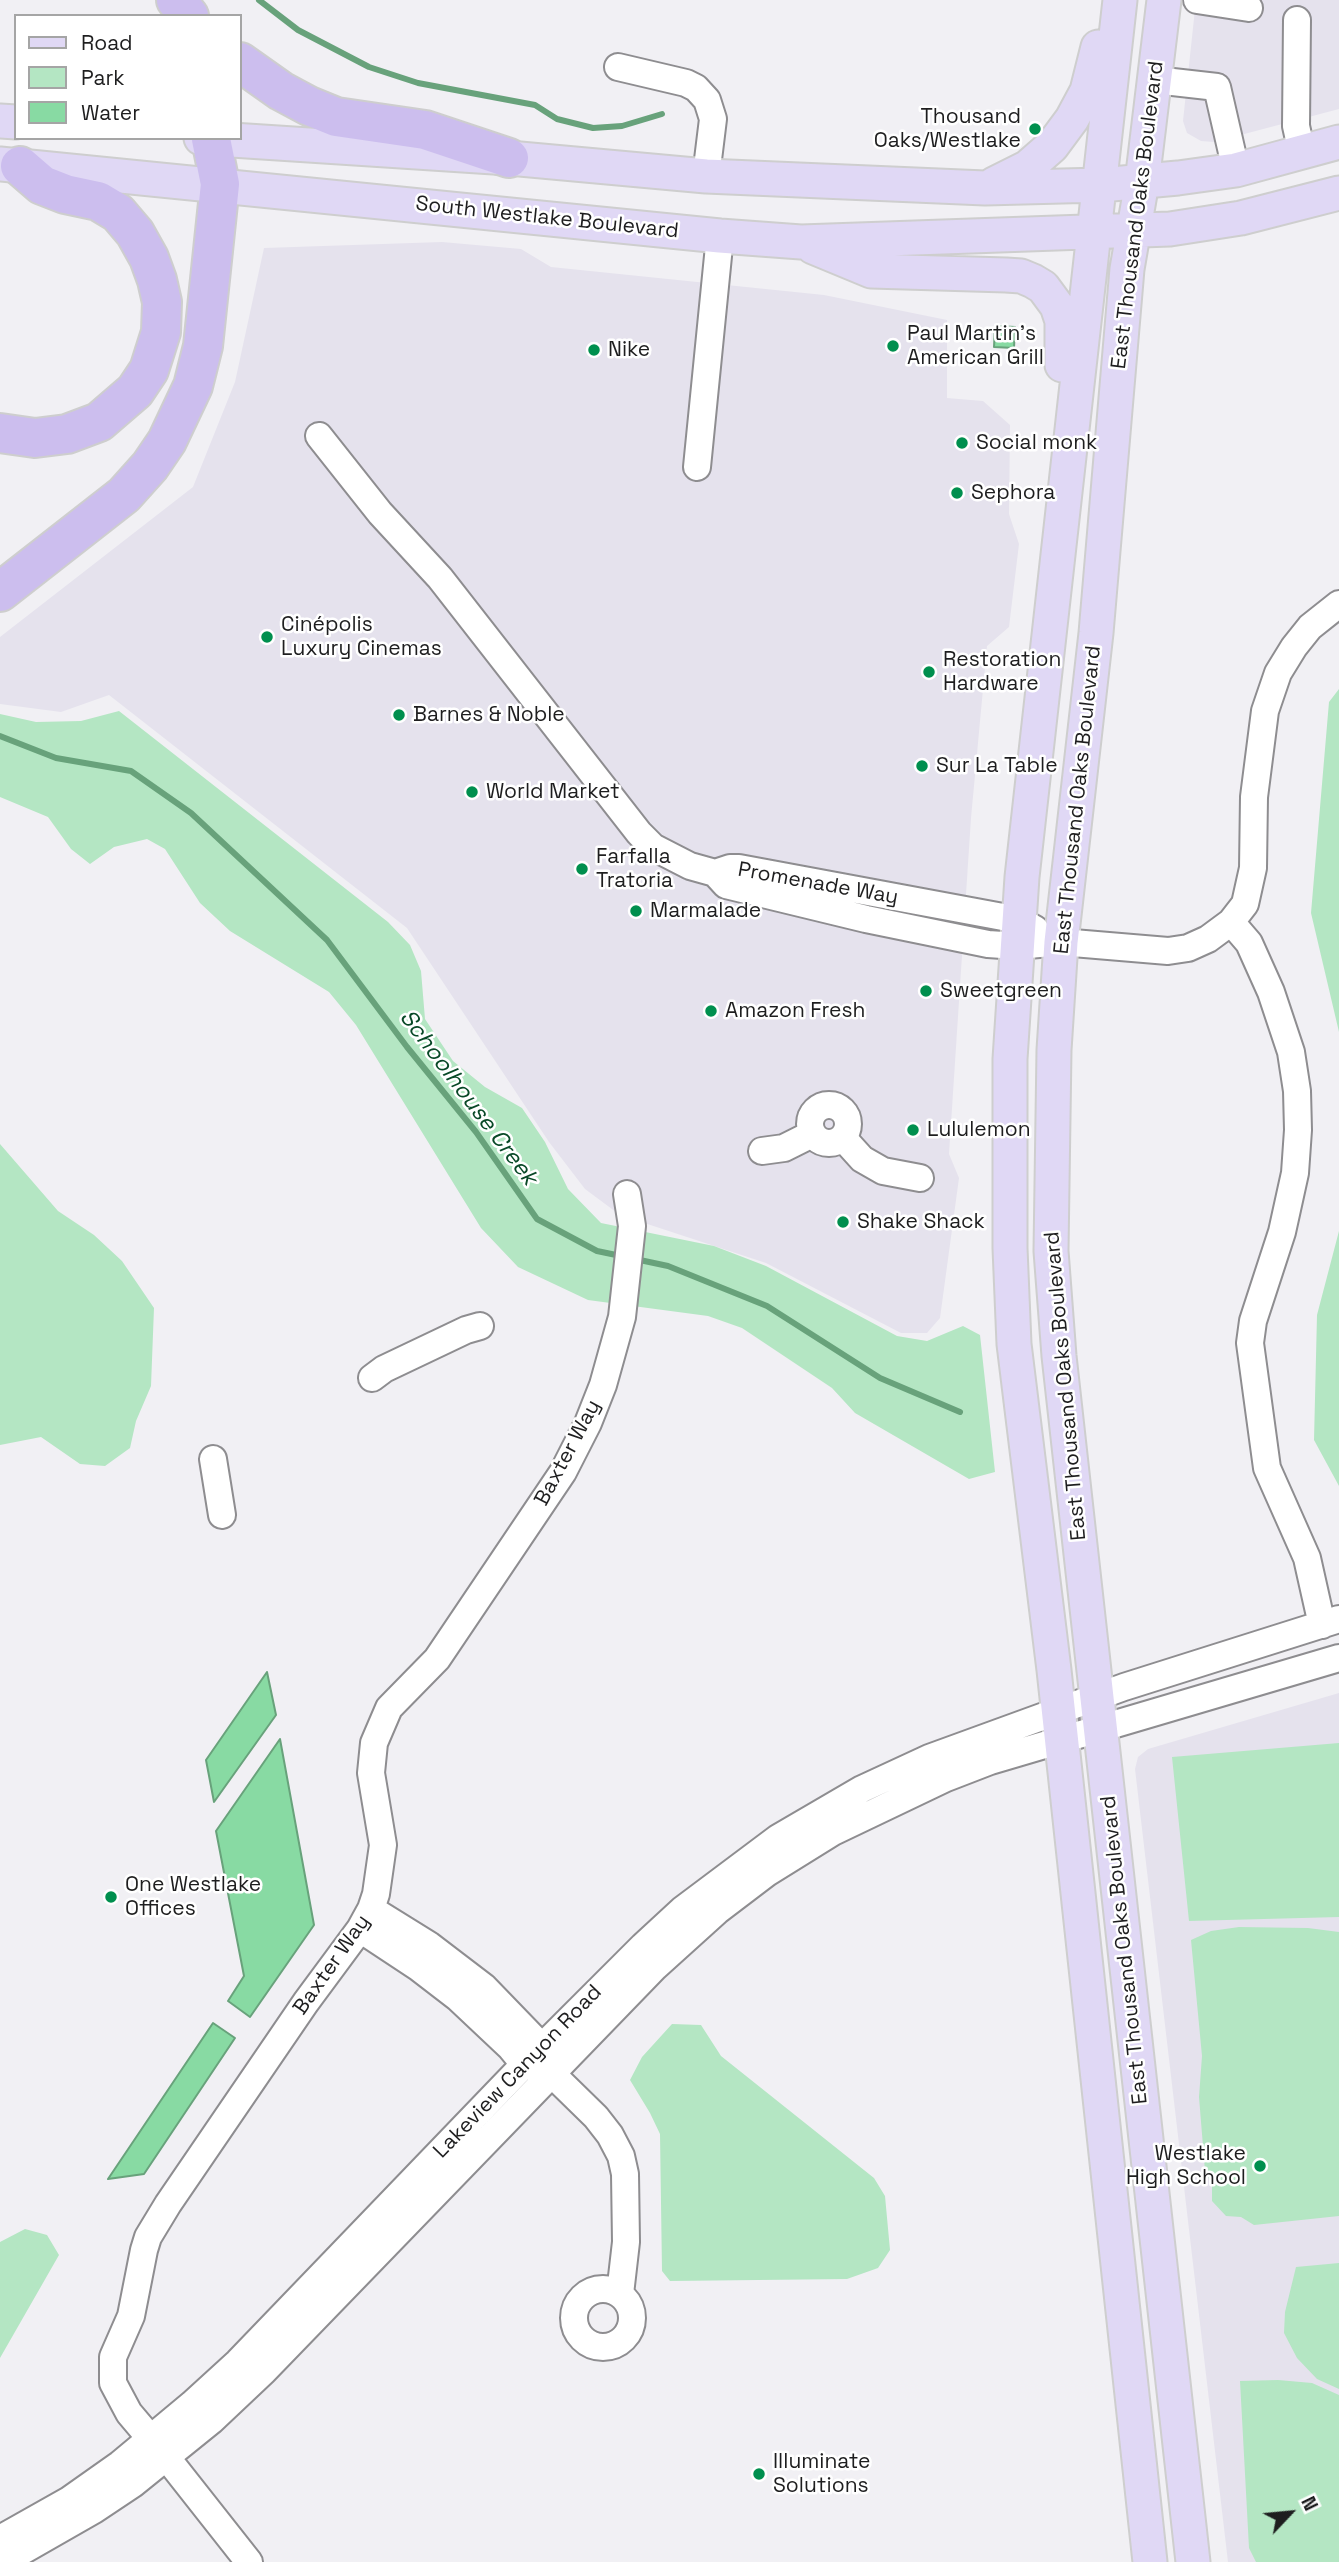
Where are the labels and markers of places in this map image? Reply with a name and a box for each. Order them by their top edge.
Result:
place label: Thousand Oaks/Westlake [874,104,1021,154]
marker: Thousand Oaks/Westlake [1027,121,1043,137]
place label: Paul Martin's American Grill [907,321,1044,371]
place label: Nike [608,337,650,363]
marker: Paul Martin's American Grill [885,338,901,354]
marker: Nike [586,342,602,358]
place label: Social monk [976,430,1097,456]
marker: Social monk [954,435,970,451]
place label: Sephora [971,480,1055,506]
marker: Sephora [949,485,965,501]
place label: Cinépolis Luxury Cinemas [281,612,442,662]
marker: Cinépolis Luxury Cinemas [259,629,275,645]
place label: Restoration Hardware [943,647,1061,697]
marker: Restoration Hardware [921,664,937,680]
place label: Barnes & Noble [413,702,565,728]
marker: Barnes & Noble [391,707,407,723]
place label: Sur La Table [936,753,1058,779]
marker: Sur La Table [914,758,930,774]
place label: World Market [486,779,620,805]
marker: World Market [464,784,480,800]
place label: Farfalla Tratoria [596,844,673,894]
marker: Farfalla Tratoria [574,861,590,877]
place label: Marmalade [650,898,761,924]
marker: Marmalade [628,903,644,919]
place label: Sweetgreen [940,978,1062,1004]
marker: Sweetgreen [918,983,934,999]
place label: Amazon Fresh [725,998,865,1024]
marker: Amazon Fresh [703,1003,719,1019]
place label: Lululemon [927,1117,1031,1143]
marker: Lululemon [905,1122,921,1138]
place label: Shake Shack [857,1209,985,1235]
marker: Shake Shack [835,1214,851,1230]
place label: One Westlake Offices [125,1872,261,1922]
marker: One Westlake Offices [103,1889,119,1905]
place label: Westlake High School [1126,2141,1246,2191]
marker: Westlake High School [1252,2158,1268,2174]
place label: Illuminate Solutions [773,2449,870,2499]
marker: Illuminate Solutions [751,2466,767,2482]

